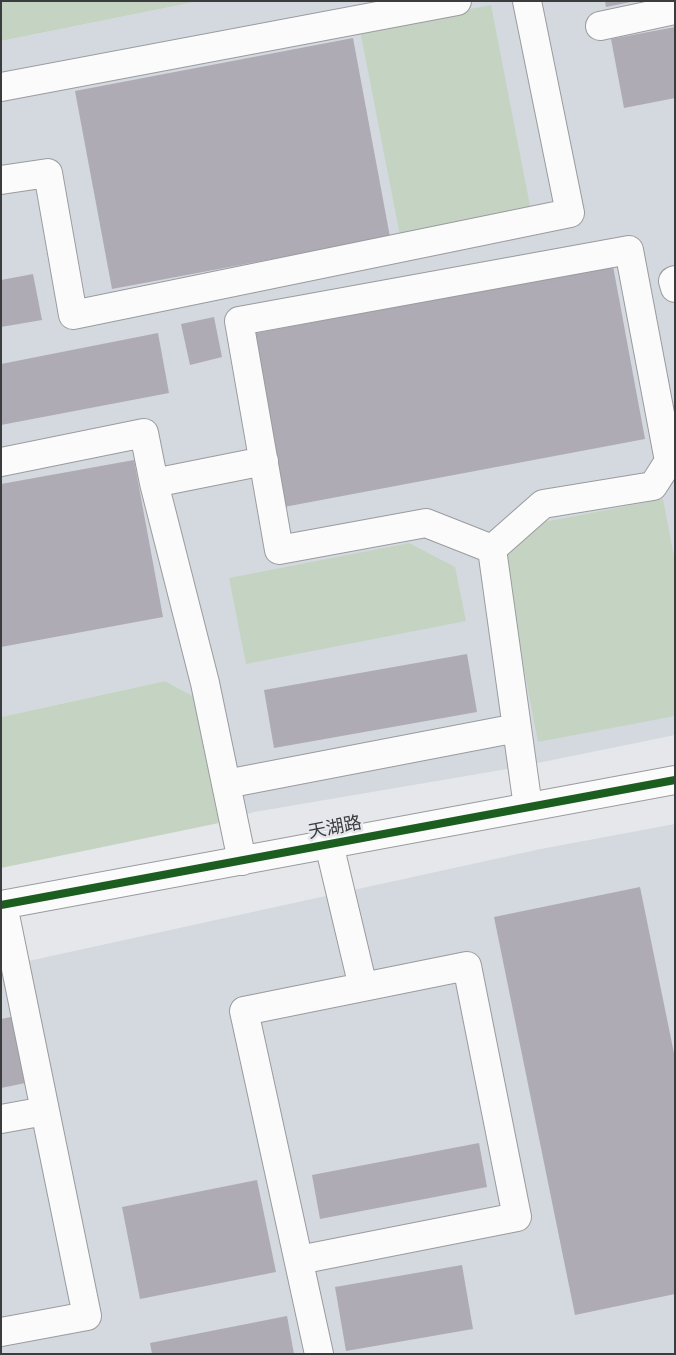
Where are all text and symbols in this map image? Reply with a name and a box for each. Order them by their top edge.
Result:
street label: 天湖路 [306,812,364,844]

